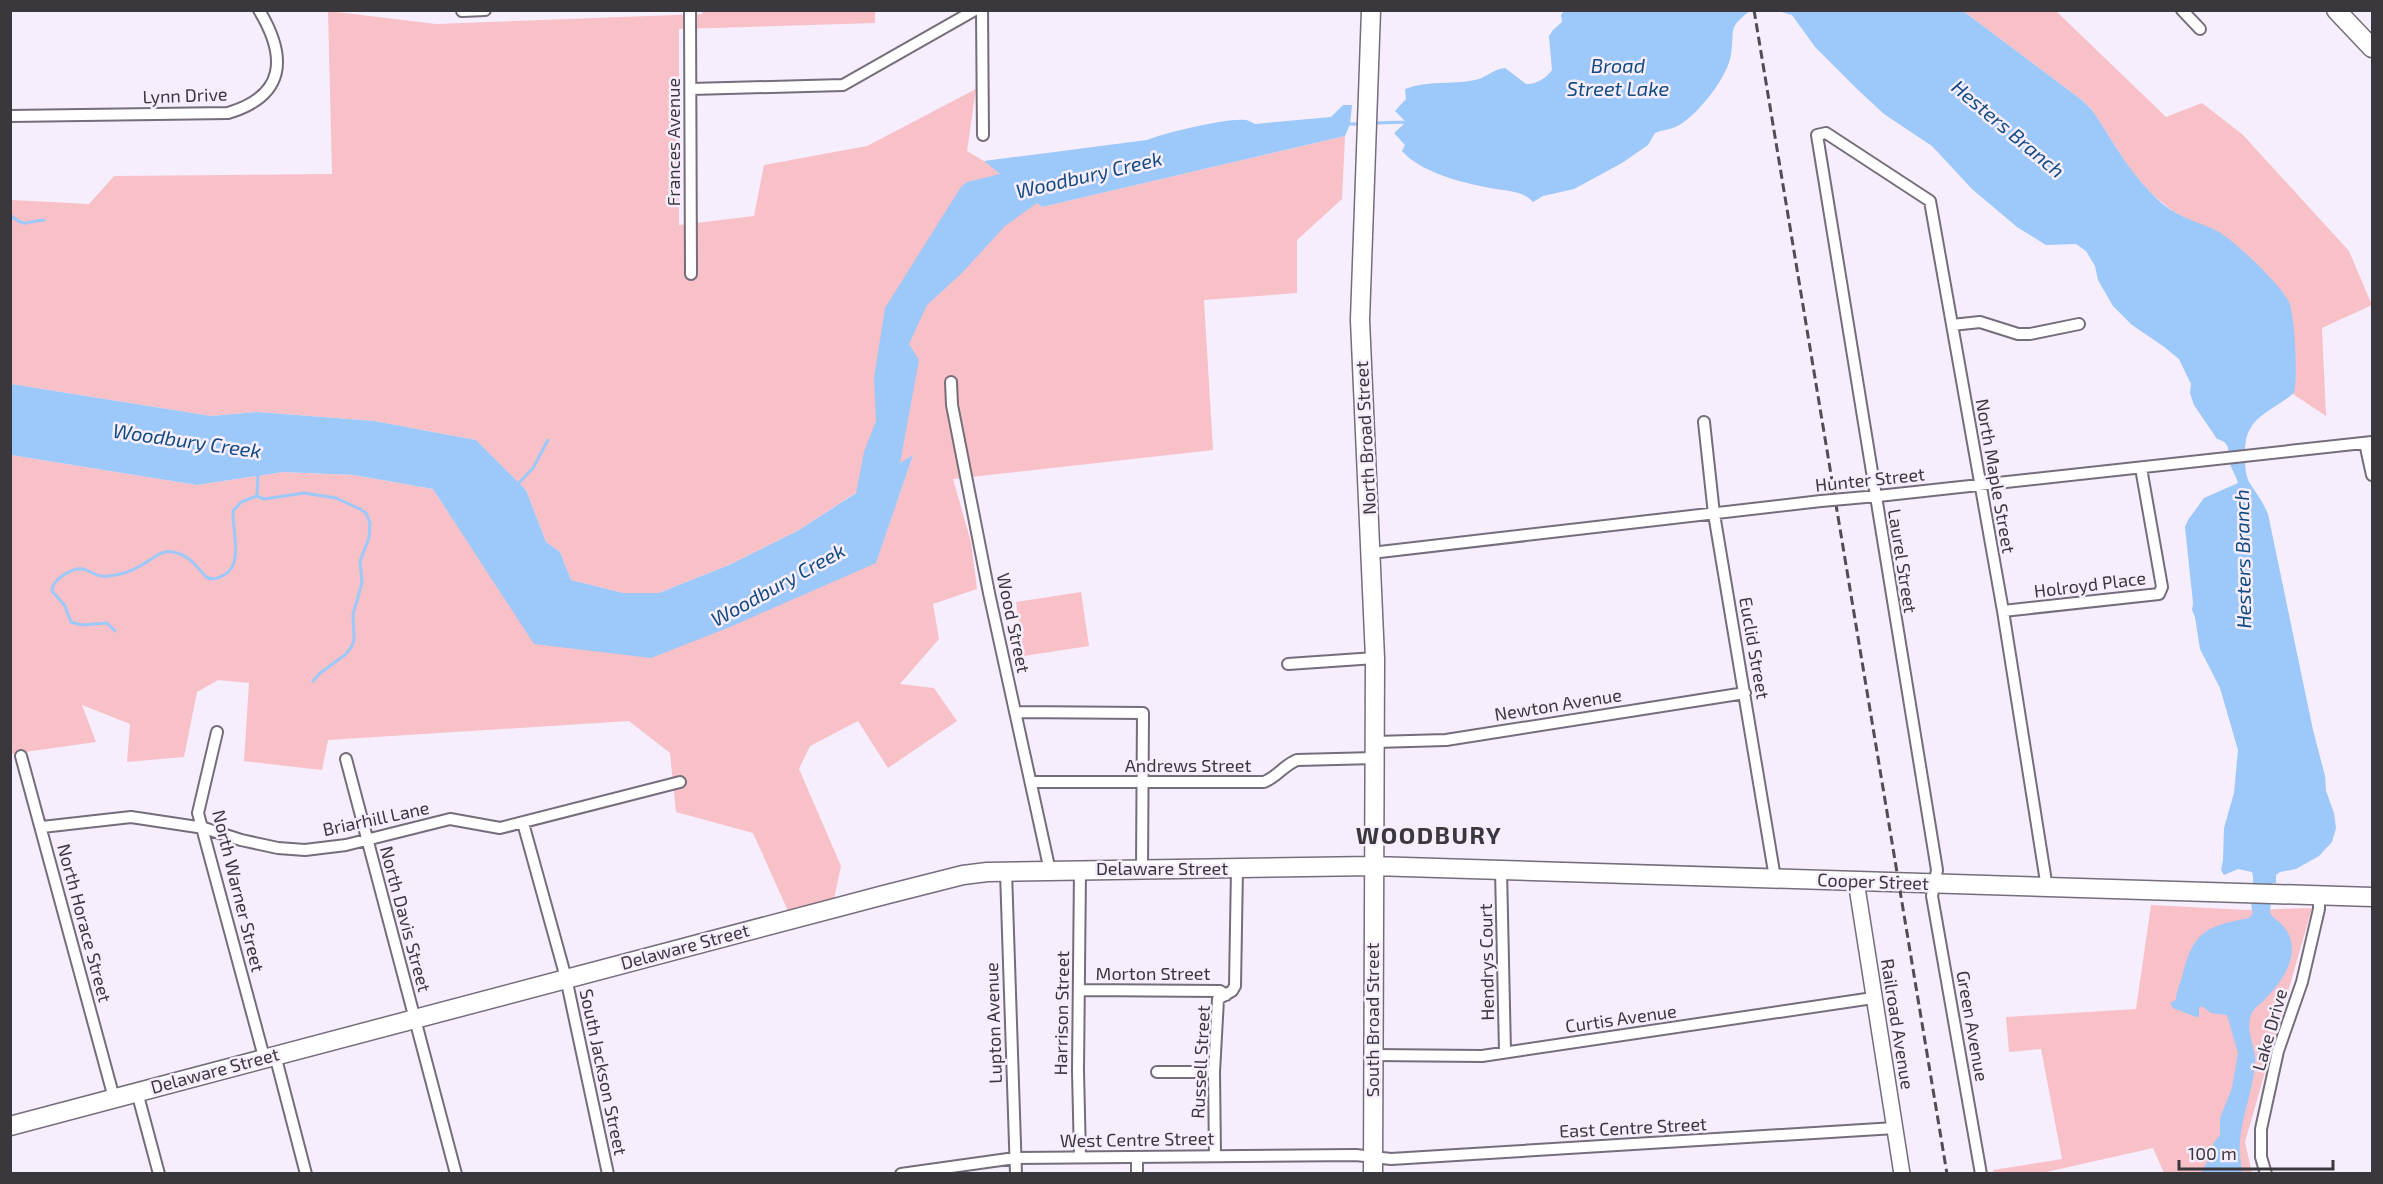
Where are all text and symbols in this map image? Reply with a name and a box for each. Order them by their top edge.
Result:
water label: Broad Street Lake [1567,53,1670,100]
water label: Hesters Branch [1948,74,2070,182]
street label: Frances Avenue [662,78,684,206]
street label: Lynn Drive [142,83,228,107]
water label: Woodbury Creek [1013,146,1165,204]
street label: North Broad Street [1350,360,1380,516]
street label: North Maple Street [1972,397,2020,555]
water label: Woodbury Creek [111,418,263,463]
street label: Hunter Street [1814,462,1926,496]
water label: Hesters Branch [2229,489,2255,629]
street label: Laurel Street [1884,507,1922,615]
water label: Woodbury Creek [706,537,849,632]
street label: Holroyd Place [2033,566,2147,602]
street label: Wood Street [993,571,1035,675]
street label: Euclid Street [1735,595,1775,701]
street label: Newton Avenue [1493,683,1623,725]
street label: Andrews Street [1125,754,1251,776]
street label: Briarhill Lane [320,796,431,840]
street label: North Warner Street [208,807,270,974]
district label: WOODBURY [1356,820,1502,849]
street label: North Horace Street [53,841,117,1005]
street label: North Davis Street [376,843,436,994]
street label: Delaware Street [1096,857,1228,879]
street label: Cooper Street [1817,868,1929,894]
street label: Hendrys Court [1474,903,1498,1021]
street label: Delaware Street [618,918,752,974]
street label: South Broad Street [1361,943,1383,1097]
street label: Harrison Street [1049,950,1073,1076]
street label: Railroad Avenue [1877,957,1919,1091]
street label: Lupton Avenue [980,962,1006,1084]
street label: Morton Street [1096,962,1211,984]
street label: Green Avenue [1952,969,1994,1083]
street label: Lake Drive [2247,986,2291,1073]
street label: South Jackson Street [576,987,632,1157]
street label: Curtis Avenue [1564,999,1678,1037]
street label: Russell Street [1186,1005,1214,1119]
street label: Delaware Street [148,1042,282,1098]
street label: East Centre Street [1559,1112,1708,1142]
street label: West Centre Street [1060,1127,1214,1151]
scale bar [2179,1133,2334,1171]
text: 100 m [2188,1142,2237,1164]

